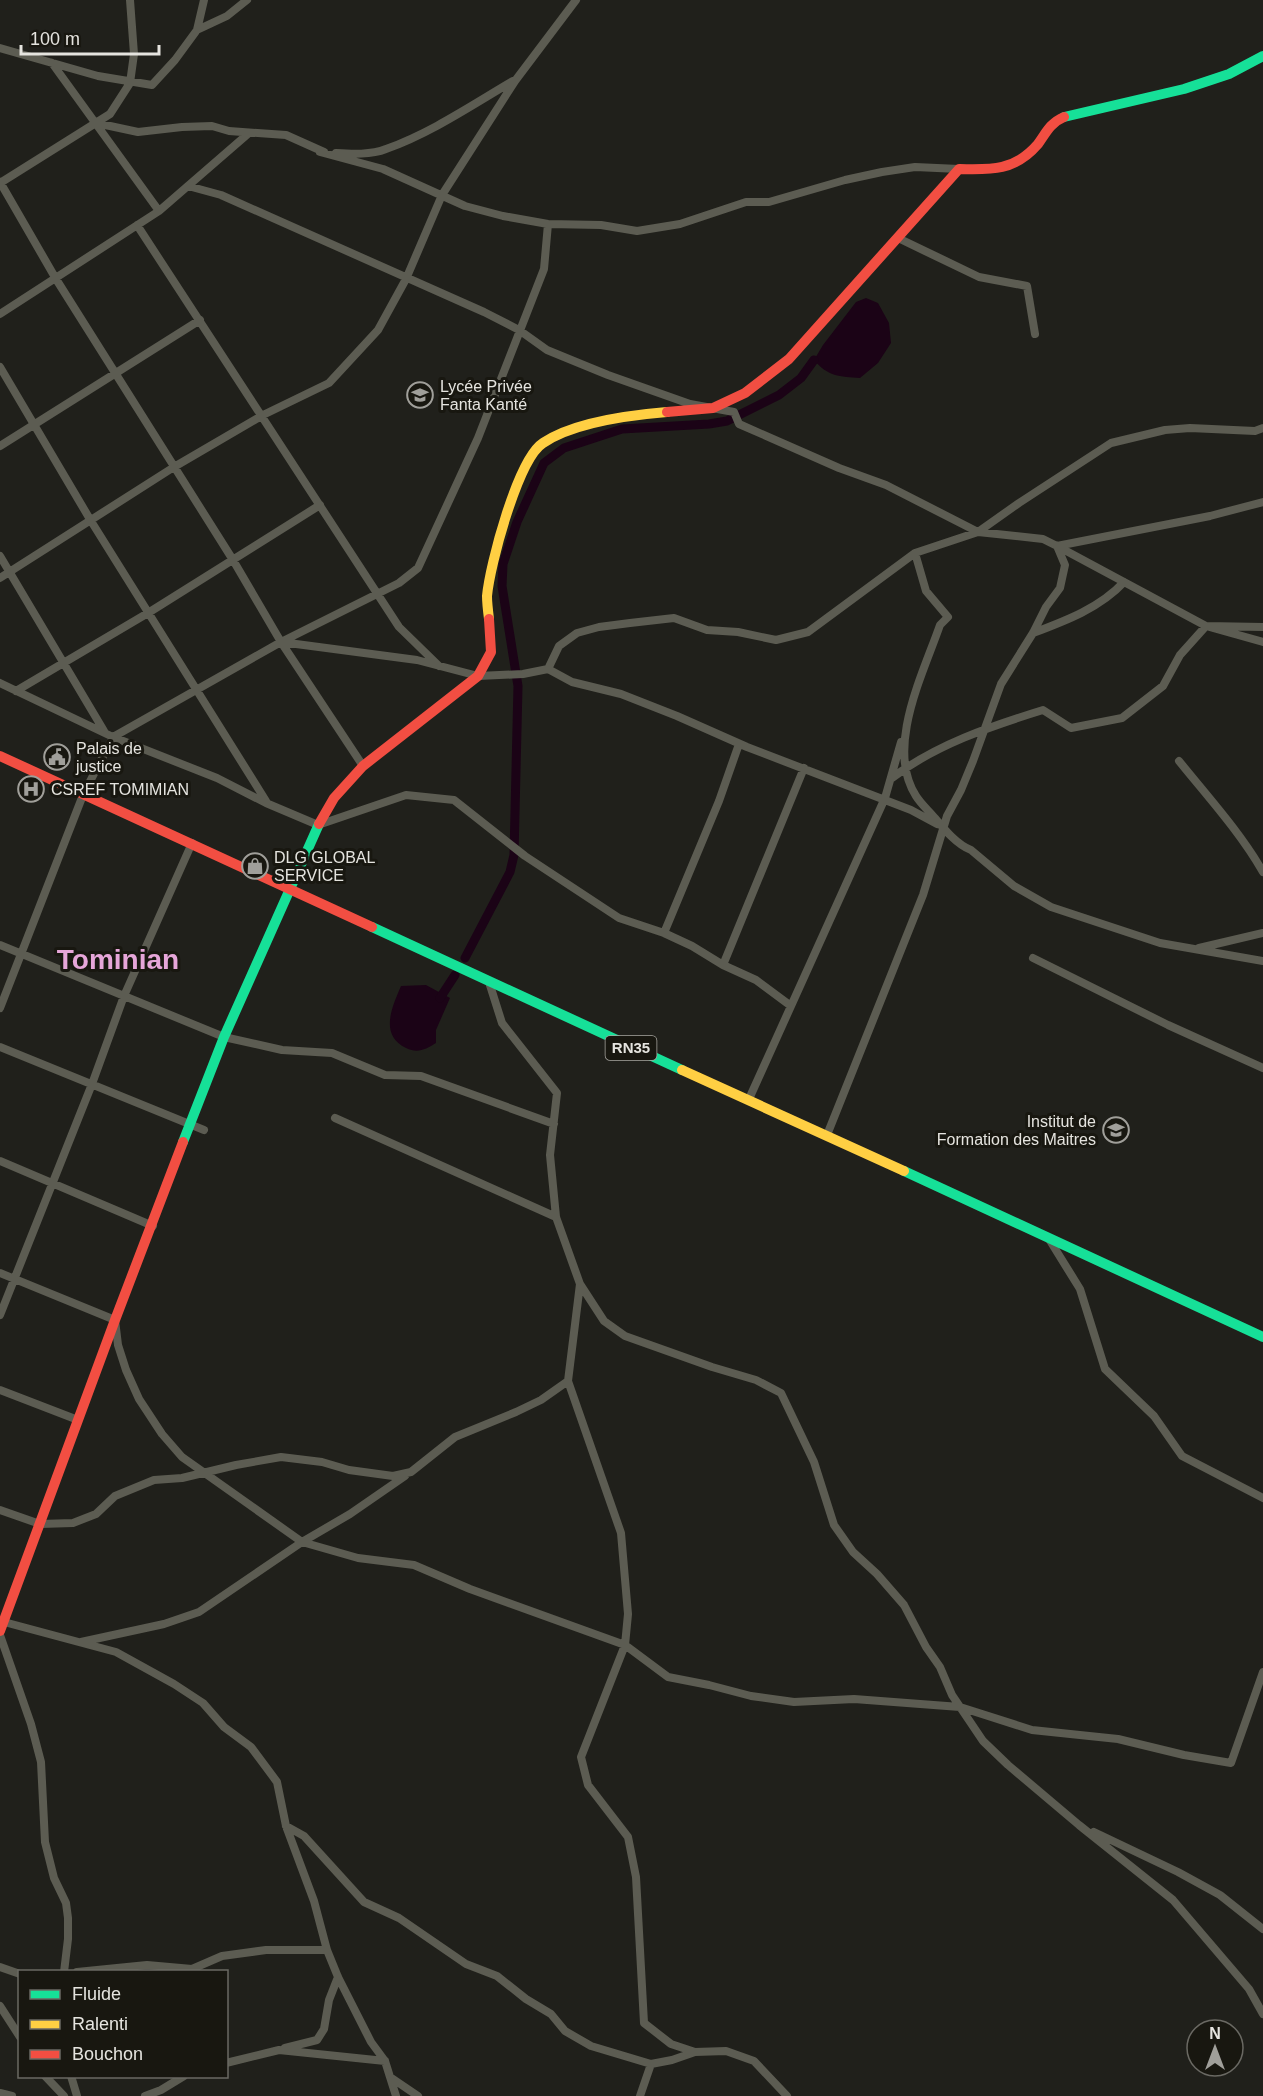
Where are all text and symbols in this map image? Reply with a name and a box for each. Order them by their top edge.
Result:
scale bar [21,18,159,56]
text: 100 m [30,29,80,49]
place label: Lycée Privée Fanta Kanté [440,378,532,413]
school or university icon: Lycée Privée Fanta Kanté [405,380,435,410]
place label: Palais de justice [75,740,142,775]
public building icon: Palais de justice [42,742,72,772]
hospital icon: CSREF TOMIMIAN [16,774,46,804]
place label: CSREF TOMIMIAN [51,781,189,798]
place label: DLG GLOBAL SERVICE [274,849,375,884]
shop icon: DLG GLOBAL SERVICE [240,851,270,881]
district label: Tominian [57,944,179,975]
road number: RN35 [606,1036,656,1060]
place label: Institut de Formation des Maitres [937,1113,1096,1148]
school or university icon: Institut de Formation des Maitres [1101,1115,1131,1145]
legend [18,1970,228,2078]
text: Fluide [72,1984,121,2004]
text: Ralenti [72,2014,128,2034]
north arrow [1185,2018,1245,2078]
text: N [1209,2025,1221,2042]
text: Bouchon [72,2044,143,2064]

